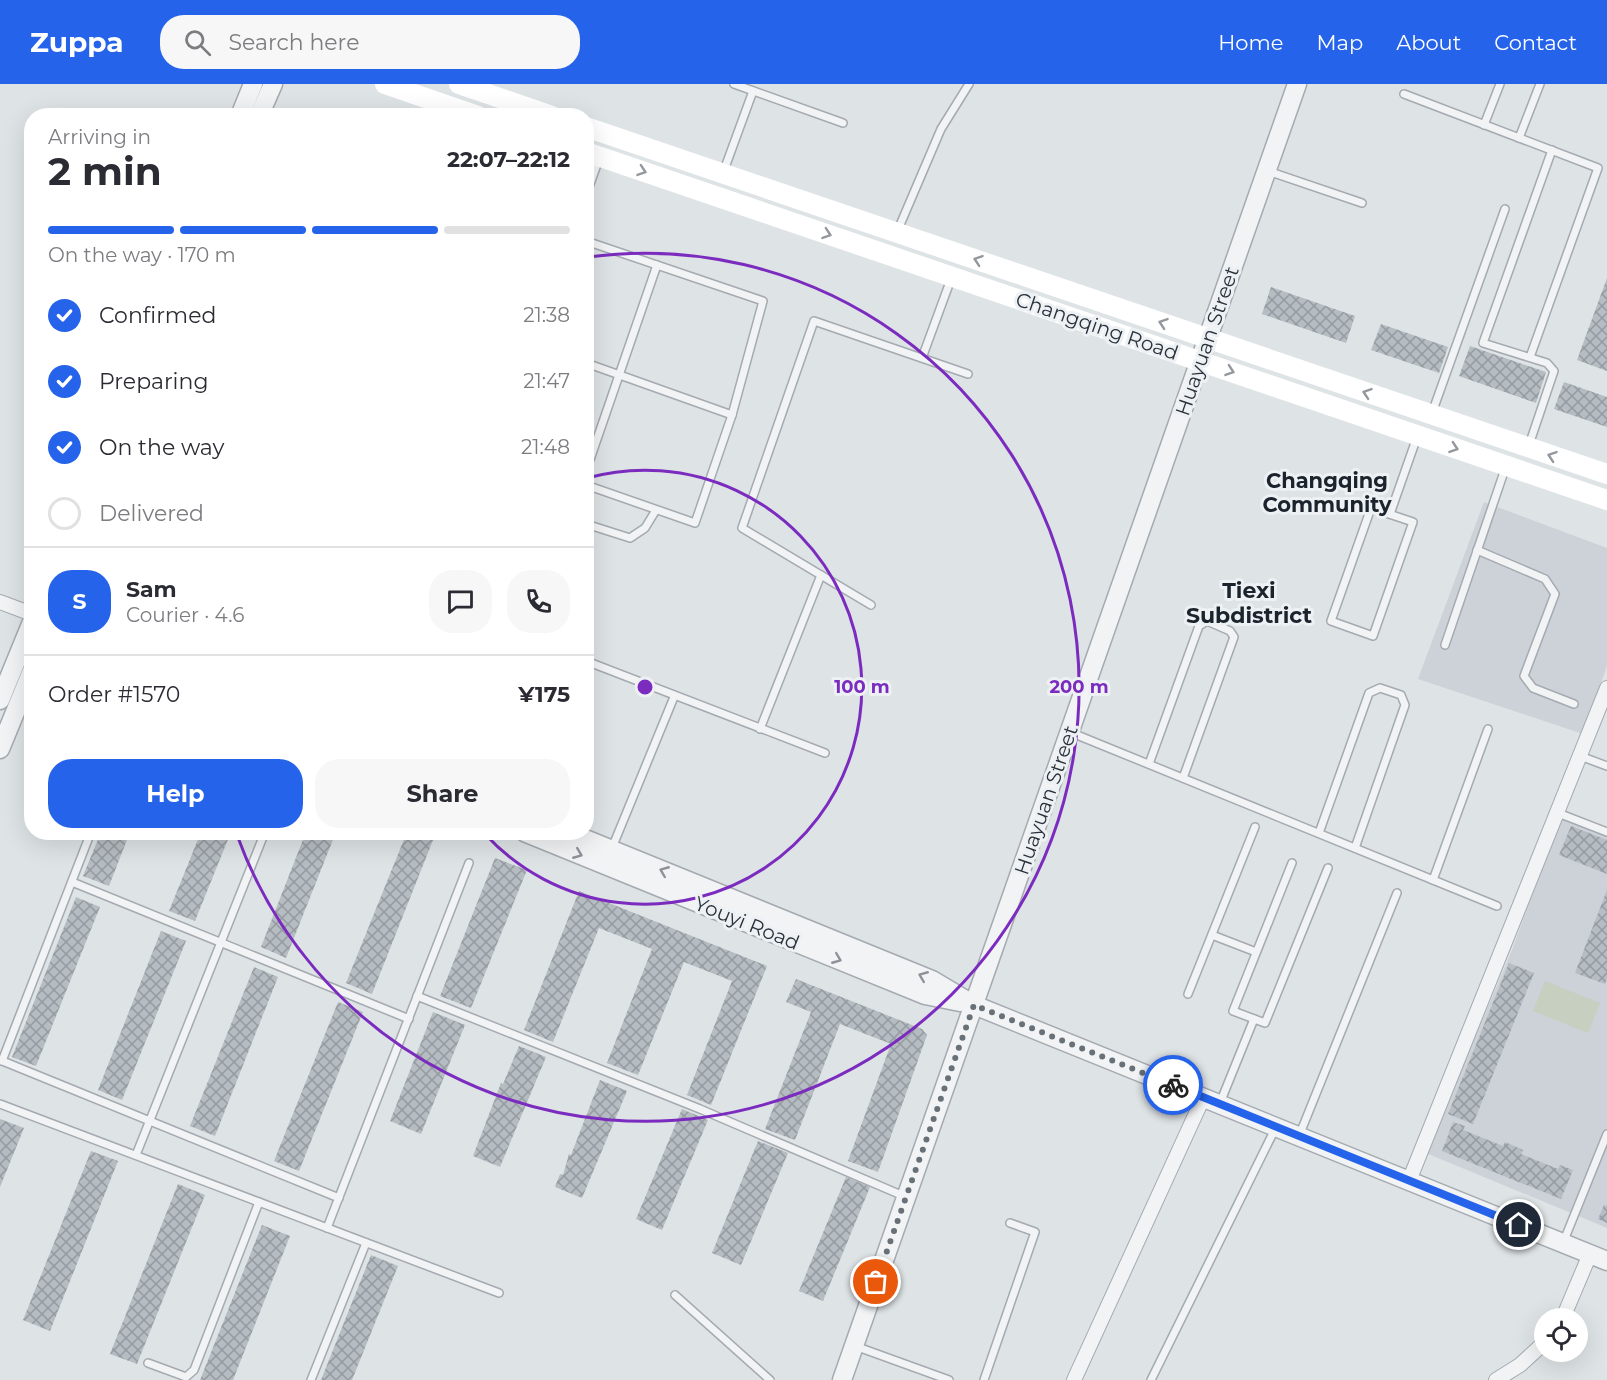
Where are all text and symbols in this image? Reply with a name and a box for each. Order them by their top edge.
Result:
search box [160,15,580,69]
text: Zuppa [30,25,124,59]
icon: search [181,26,214,59]
text: Search here [229,29,359,56]
text: Home [1218,30,1283,55]
text: Map [1316,30,1363,55]
text: About [1396,30,1461,55]
text: Contact [1494,30,1577,55]
text: Arriving in [48,125,151,149]
text: 22:07–22:12 [447,146,570,173]
text: 2 min [48,147,162,195]
one-way arrow [636,164,647,177]
one-way arrow [821,227,831,239]
text: On the way · 170 m [48,243,236,267]
one-way arrow [973,255,984,268]
street label: Huayuan Street [1170,263,1244,419]
street label: Changqing Road [1013,287,1181,365]
icon: check [48,299,81,332]
text: Confirmed [99,302,216,329]
text: 21:38 [523,303,570,327]
one-way arrow [1158,318,1168,331]
one-way arrow [1224,364,1235,377]
icon: check [48,365,81,398]
text: Preparing [99,368,208,395]
text: 21:47 [523,369,570,393]
one-way arrow [1362,387,1373,400]
icon: check [48,431,81,464]
text: On the way [99,434,224,461]
text: 21:48 [521,435,570,459]
one-way arrow [1448,440,1459,453]
one-way arrow [1547,450,1558,463]
district label: Changqing Community [1262,468,1392,517]
text: Delivered [99,500,204,527]
button: chat [429,570,492,633]
button: phone [507,570,570,633]
text: Sam [126,576,177,603]
district label: Tiexi Subdistrict [1186,577,1313,629]
text: S [72,588,87,615]
text: Courier · 4.6 [126,603,244,627]
text: 100 m [834,676,890,698]
text: 200 m [1049,676,1109,698]
centre of rings [635,677,655,697]
text: Order #1570 [48,681,180,708]
text: ¥175 [518,681,570,708]
street label: Huayuan Street [1009,722,1083,878]
button: Help [48,759,303,828]
button: Share [315,759,570,828]
one-way arrow [573,847,583,860]
one-way arrow [659,866,670,879]
street label: Youyi Road [691,891,803,955]
one-way arrow [831,952,842,964]
one-way arrow [918,971,929,983]
courier [1143,1055,1203,1115]
icon: bike [1157,1069,1190,1102]
pin [1493,1199,1544,1250]
icon: home [1502,1208,1535,1241]
pin [850,1256,901,1307]
icon: bag [859,1265,892,1298]
map controls [1534,1308,1588,1362]
button: locate [1534,1308,1588,1362]

